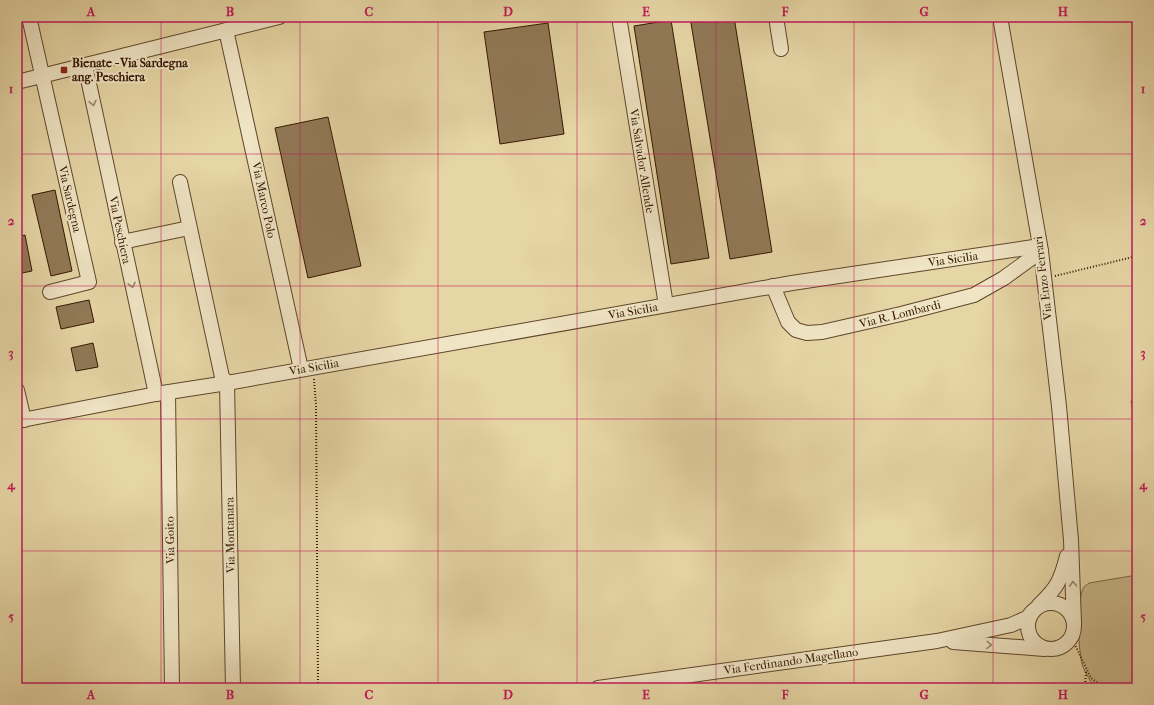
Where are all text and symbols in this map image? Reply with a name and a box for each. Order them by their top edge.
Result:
text: A [86,4,96,19]
text: B [226,4,235,19]
text: C [365,4,374,19]
text: D [503,4,513,19]
text: E [642,4,650,19]
text: F [781,4,789,19]
text: G [919,4,929,19]
text: H [1058,4,1069,19]
place label: Bienate - Via Sardegna ang. Peschiera [72,56,188,85]
marker: Bienate - Via Sardegna ang. Peschiera [59,65,69,75]
text: 1 [9,81,14,96]
text: 1 [1141,81,1146,96]
one-way arrow [88,100,96,106]
street label: Via Salvador Allende [627,107,657,214]
street label: Via Marco Polo [249,160,279,239]
street label: Via Sardegna [55,164,85,234]
street label: Via Peschiera [106,194,134,266]
text: 2 [8,213,15,228]
text: 2 [1140,213,1147,228]
street label: Via Enzo Ferrari [1031,235,1055,322]
street label: Via Sicilia [926,249,979,270]
one-way arrow [127,282,135,288]
street label: Via R. Lombardi [857,297,943,331]
street label: Via Sicilia [606,300,659,322]
text: 3 [8,345,14,361]
text: 3 [1140,345,1146,361]
street label: Via Sicilia [287,356,340,378]
text: 4 [6,477,16,493]
text: 4 [1138,477,1148,493]
street label: Via Montanara [222,496,238,574]
street label: Via Goito [163,516,177,565]
one-way arrow [1068,581,1077,587]
text: 5 [8,609,14,624]
text: 5 [1140,609,1146,624]
one-way arrow [986,640,992,649]
street label: Via Ferdinando Magellano [722,645,859,677]
text: A [86,687,96,702]
text: B [226,687,235,702]
text: C [365,687,374,702]
text: D [503,687,513,702]
text: E [642,687,650,702]
text: F [781,687,789,702]
text: G [919,687,929,702]
text: H [1058,687,1069,702]

